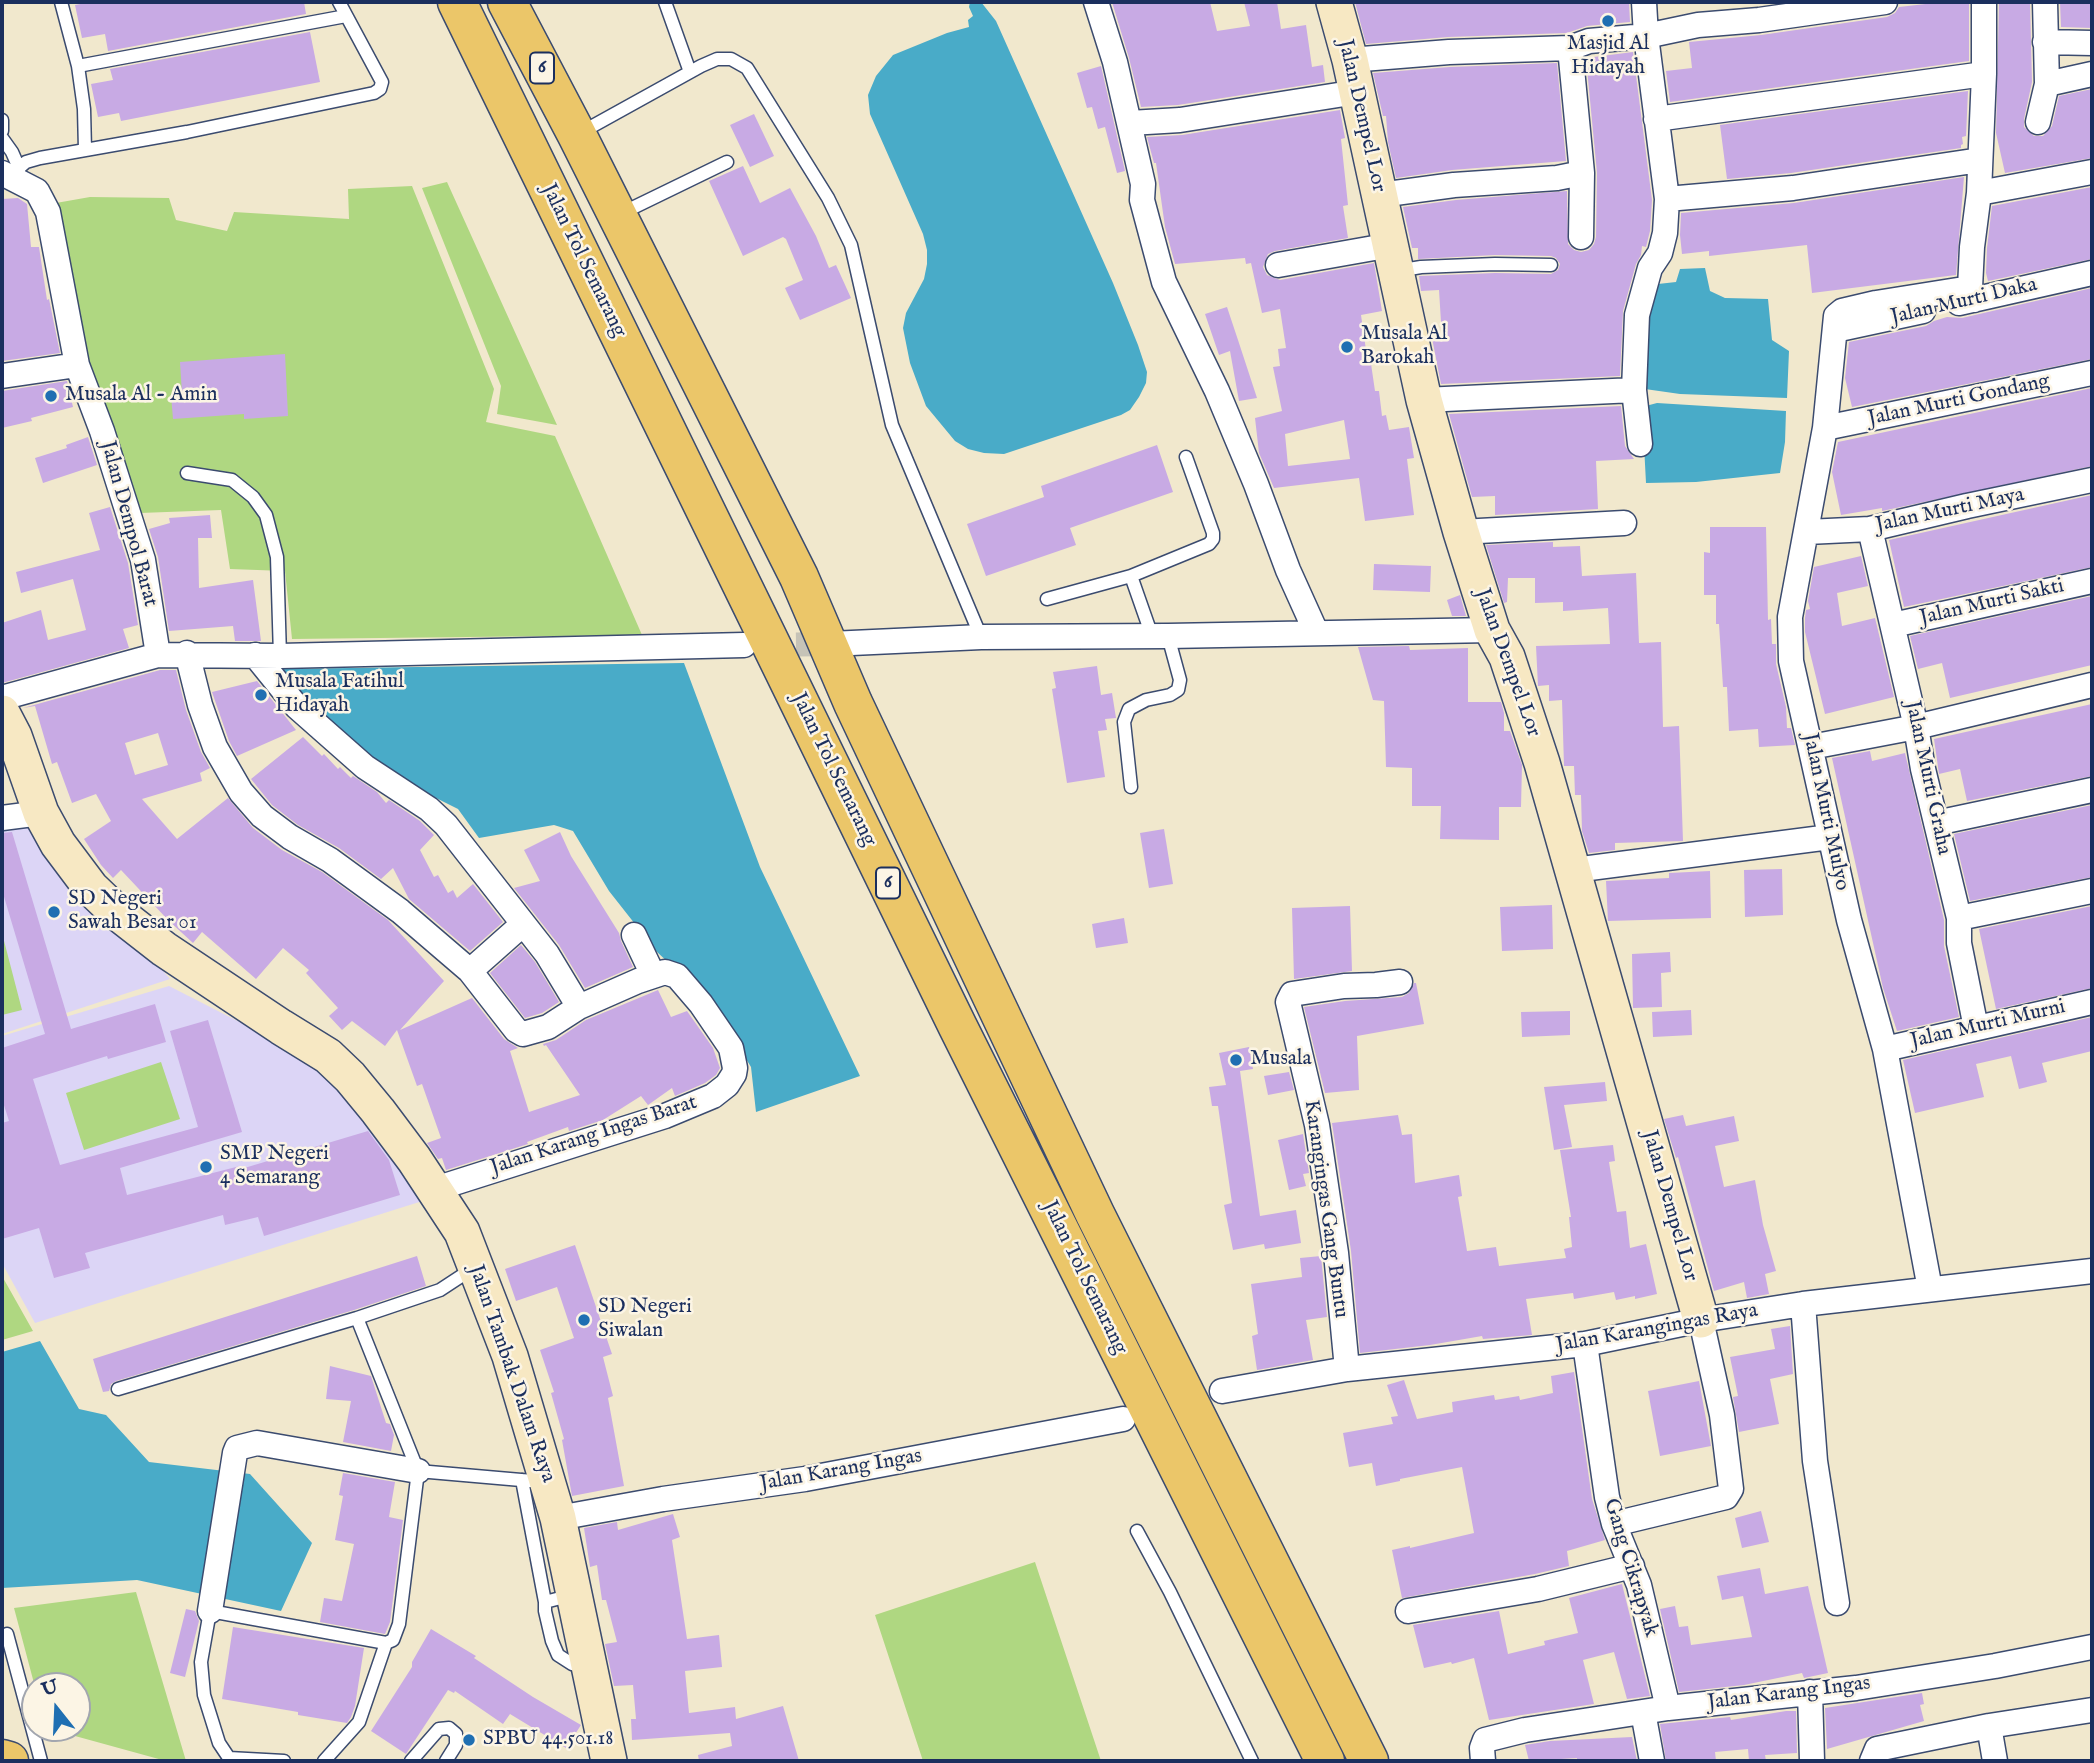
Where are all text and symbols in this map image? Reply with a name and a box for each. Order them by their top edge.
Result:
marker: Masjid Al Hidayah [1600,13,1616,29]
place label: Masjid Al Hidayah [1567,32,1649,82]
street label: Jalan Dempel Lor [1331,37,1391,195]
road number: 6 [530,52,554,83]
street label: Jalan Tol Semarang [535,180,631,342]
street label: Jalan Murti Daka [1888,273,2040,331]
place label: Musala Al Barokah [1361,322,1447,372]
marker: Musala Al Barokah [1339,339,1355,355]
street label: Jalan Murti Gondang [1866,369,2052,433]
place label: Musala Al - Amin [65,383,217,409]
marker: Musala Al - Amin [43,388,59,404]
street label: Jalan Dempol Barat [94,438,162,610]
street label: Jalan Murti Maya [1874,483,2026,539]
street label: Jalan Murti Sakti [1917,574,2067,632]
street label: Jalan Dempel Lor [1469,585,1545,741]
place label: Musala Fatihul Hidayah [275,670,404,720]
marker: Musala Fatihul Hidayah [253,687,269,703]
street label: Jalan Tol Semarang [785,689,881,851]
street label: Jalan Murti Graha [1898,699,1956,857]
street label: Jalan Murti Mulyo [1796,731,1854,893]
road number: 6 [876,868,900,898]
place label: SD Negeri Sawah Besar 01 [68,887,196,937]
marker: SD Negeri Sawah Besar 01 [46,904,62,920]
street label: Jalan Murti Murni [1908,995,2068,1055]
place label: Musala [1250,1047,1312,1073]
marker: Musala [1228,1052,1244,1068]
street label: Jalan Karang Ingas Barat [488,1091,700,1181]
street label: Karangingas Gang Buntu [1297,1098,1353,1320]
street label: Jalan Dempel Lor [1635,1128,1703,1284]
place label: SMP Negeri 4 Semarang [220,1142,329,1192]
marker: SMP Negeri 4 Semarang [198,1159,214,1175]
street label: Jalan Tol Semarang [1036,1197,1132,1359]
street label: Jalan Tambak Dalam Raya [462,1262,560,1486]
place label: SD Negeri Siwalan [598,1295,692,1345]
street label: Jalan Karangingas Raya [1554,1299,1760,1359]
marker: SD Negeri Siwalan [576,1312,592,1328]
street label: Jalan Karang Ingas [758,1444,924,1498]
street label: Gang Cikrapyak [1597,1496,1663,1640]
north arrow [21,1672,91,1742]
street label: Jalan Karang Ingas [1706,1672,1872,1716]
text: U [39,1675,61,1703]
place label: SPBU 44.501.18 [483,1727,613,1753]
marker: SPBU 44.501.18 [461,1732,477,1748]

